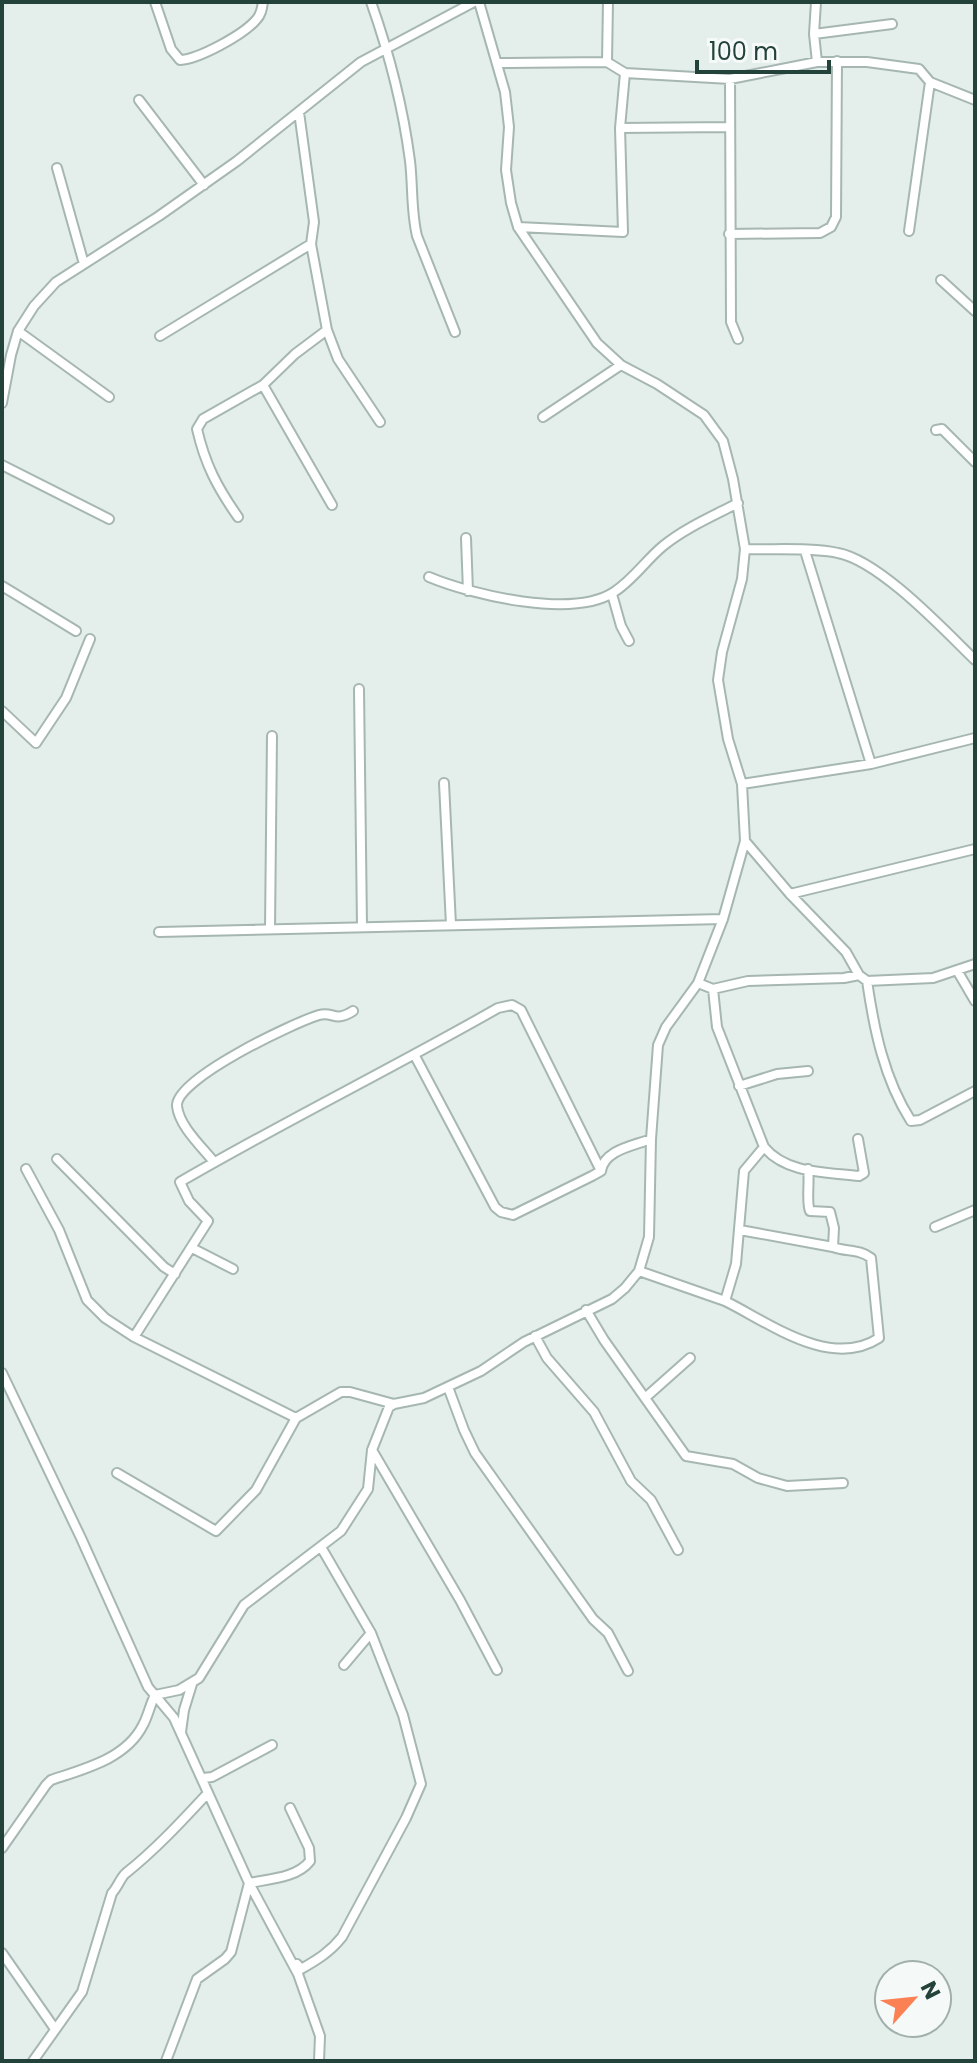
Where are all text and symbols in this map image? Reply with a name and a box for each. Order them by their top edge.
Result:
scale bar [697,24,829,74]
text: 100 m [709,35,778,68]
north arrow [873,1959,953,2039]
text: N [913,1976,948,2005]

